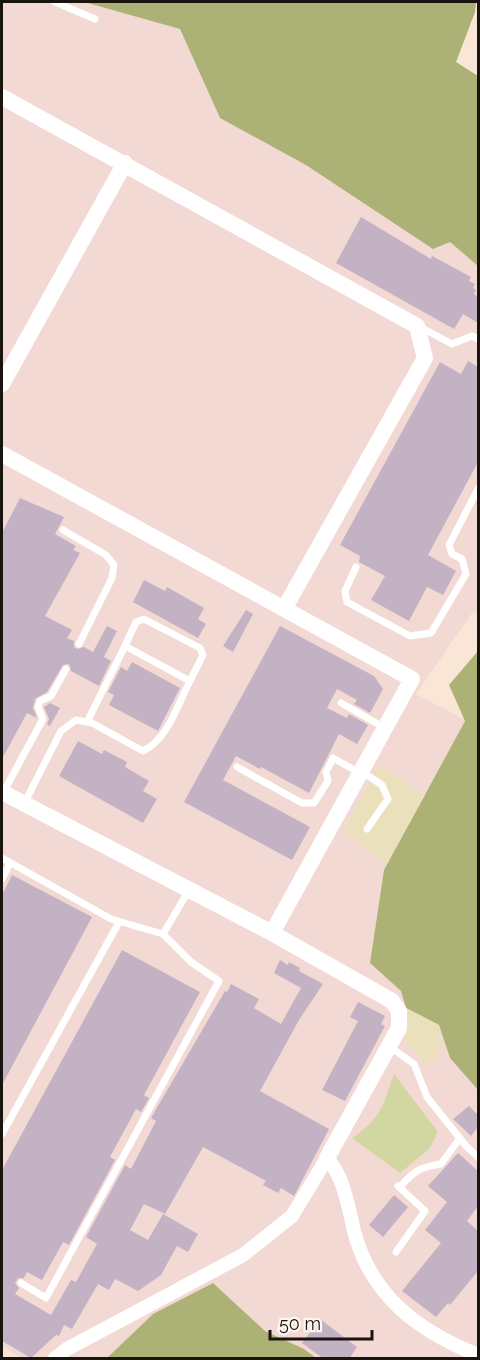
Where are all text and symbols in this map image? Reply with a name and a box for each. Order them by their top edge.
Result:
scale bar [270,1303,372,1341]
text: 50 m [279,1313,321,1334]

